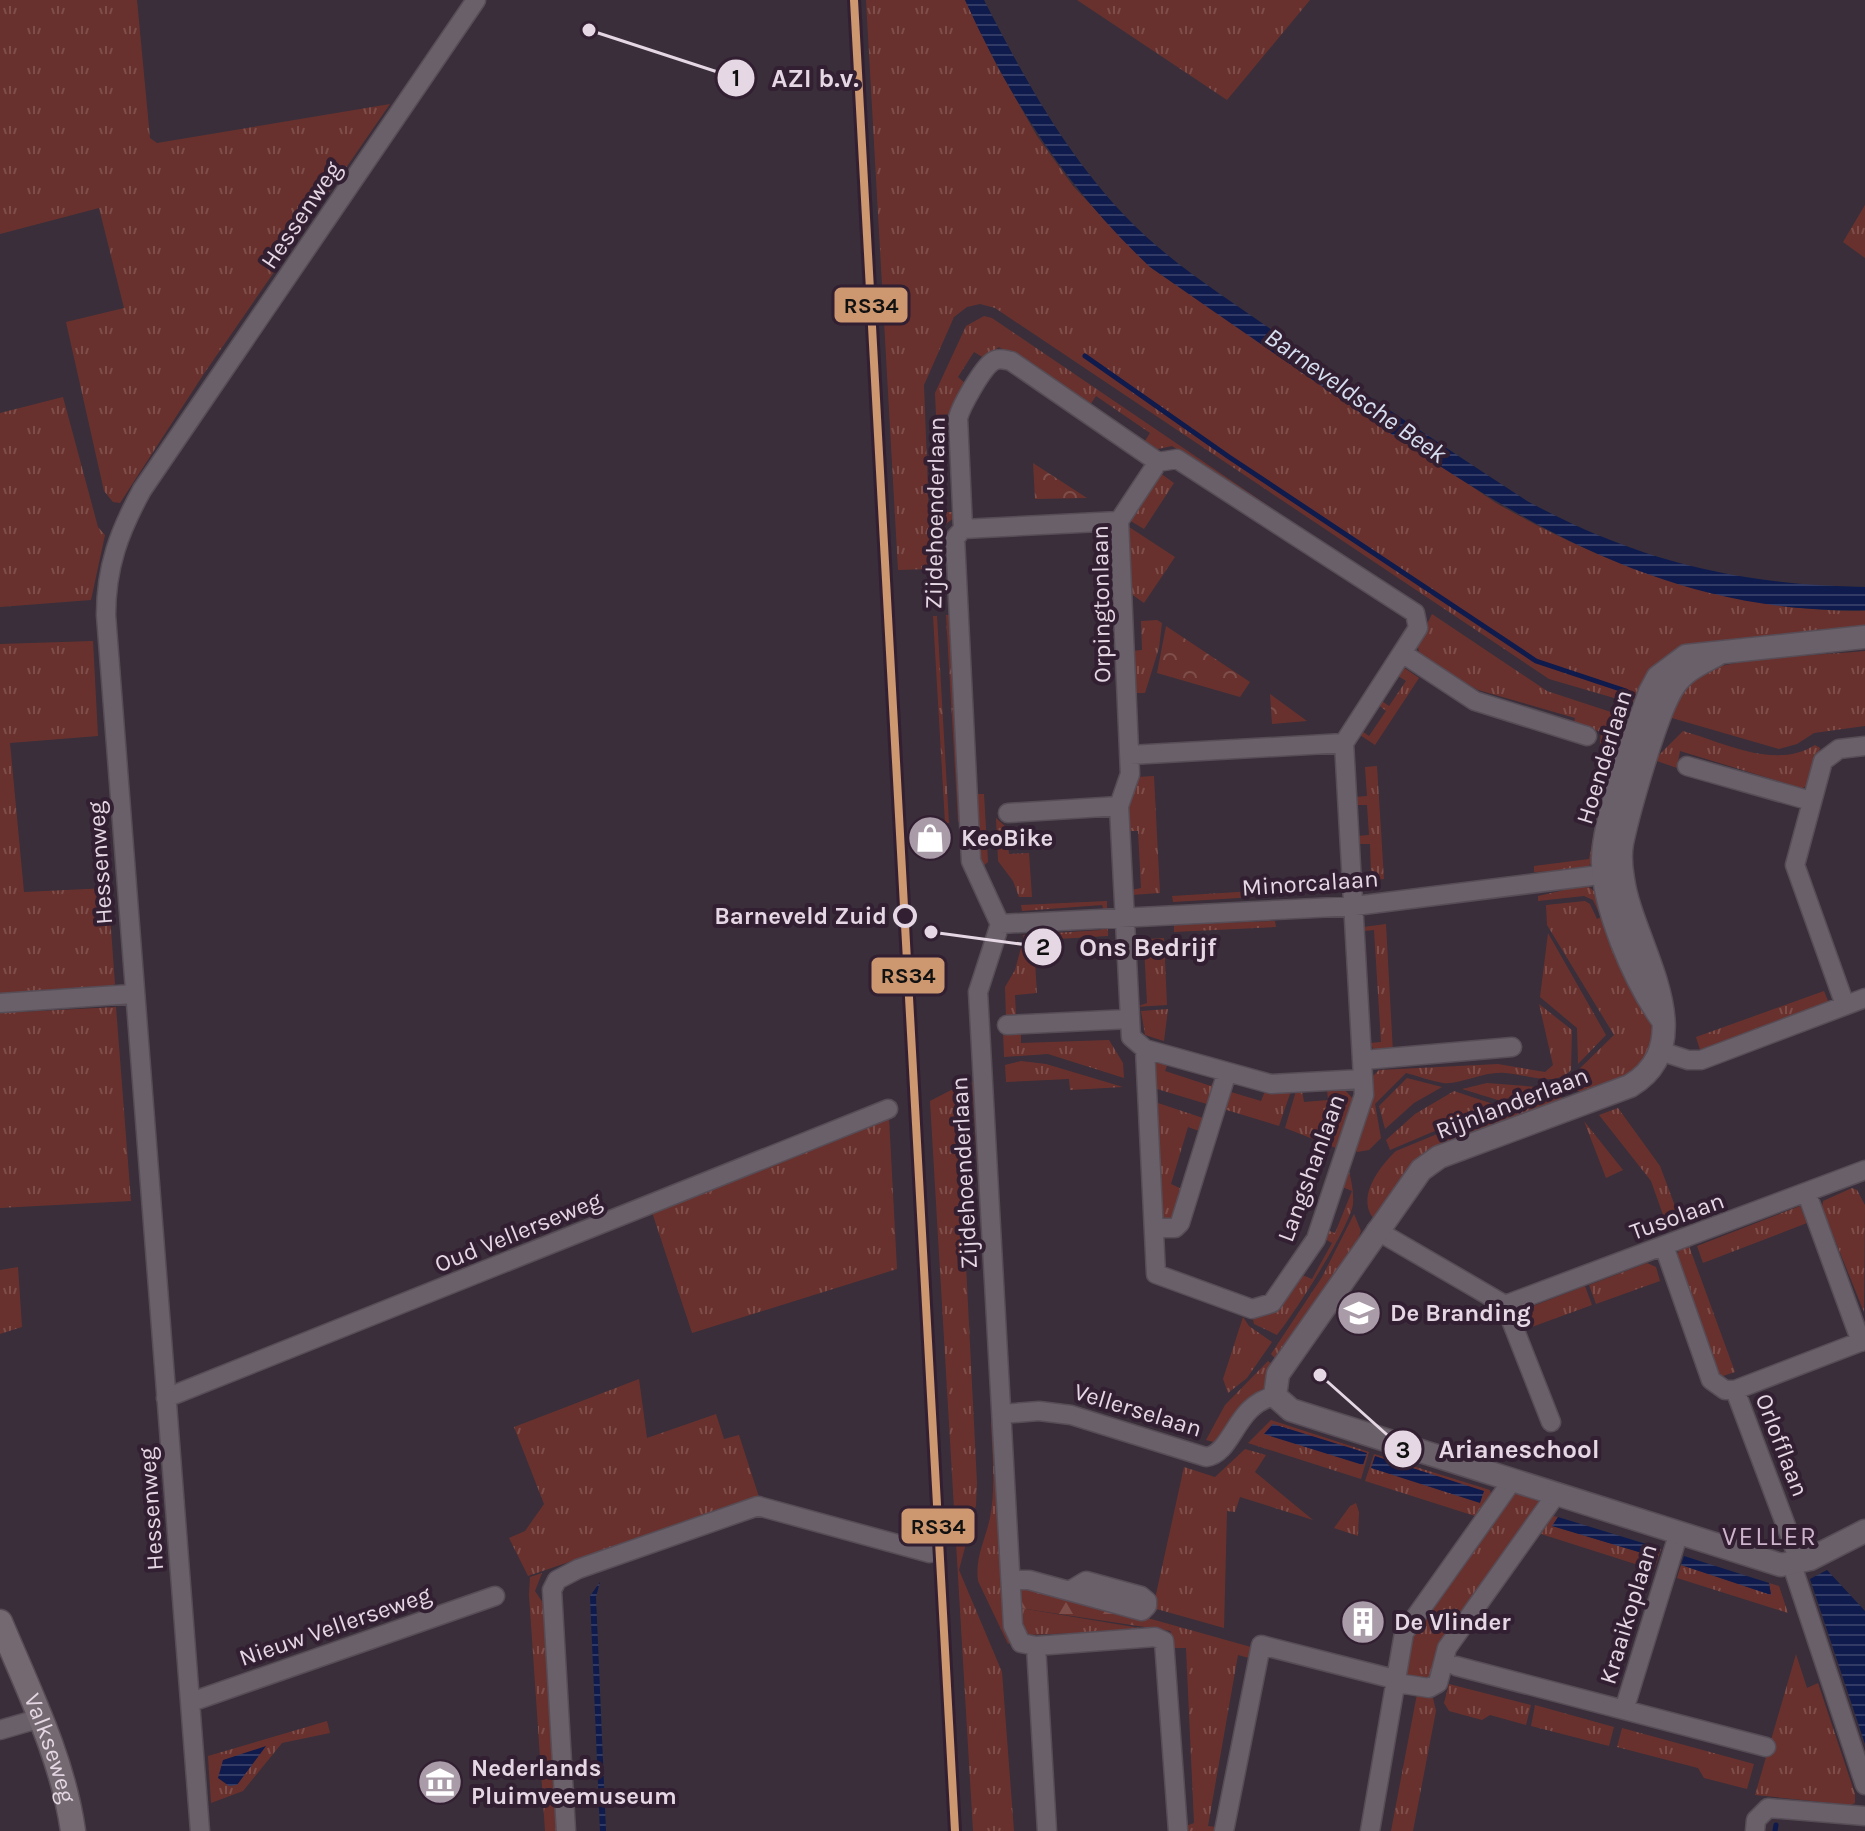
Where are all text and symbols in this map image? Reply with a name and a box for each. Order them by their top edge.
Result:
callout: AZI b.v. [716,53,875,103]
text: AZI b.v. [771,63,859,94]
text: 1 [732,64,740,92]
street label: Hessenweg [255,156,347,274]
line badge: RS34 [833,286,909,324]
text: RS34 [844,293,898,319]
water label: Barneveldsche Beek [1259,321,1453,470]
street label: Zijdehoenderlaan [919,416,951,610]
street label: Orpingtonlaan [1086,525,1116,683]
street label: Hoenderlaan [1570,687,1638,827]
street label: Hessenweg [82,800,118,926]
shop icon: KeoBike [906,814,954,862]
place label: KeoBike [961,824,1053,852]
street label: Minorcalaan [1241,864,1379,902]
place label: Barneveld Zuid [714,902,887,930]
marker: Barneveld Zuid [894,905,916,927]
callout: Ons Bedrijf [1023,922,1232,972]
text: Ons Bedrijf [1079,932,1217,963]
text: 2 [1036,933,1050,961]
line badge: RS34 [870,956,946,995]
text: RS34 [881,963,935,989]
street label: Rijnlanderlaan [1432,1061,1592,1145]
street label: Zijdehoenderlaan [945,1076,983,1270]
street label: Langshanlaan [1271,1090,1351,1246]
street label: Oud Vellerseweg [430,1186,606,1278]
street label: Tusolaan [1626,1186,1728,1246]
school or university icon: De Branding [1335,1289,1383,1337]
place label: De Branding [1390,1299,1531,1327]
street label: Vellerselaan [1071,1377,1205,1443]
street label: Orlofflaan [1750,1390,1814,1500]
callout: Arianeschool [1383,1424,1616,1474]
text: Arianeschool [1438,1434,1600,1465]
text: 3 [1396,1436,1410,1464]
street label: Hessenweg [133,1446,169,1572]
line badge: RS34 [900,1507,976,1545]
text: RS34 [911,1514,965,1540]
district label: VELLER [1722,1521,1818,1552]
street label: Kraaikoplaan [1593,1541,1663,1687]
street label: Nieuw Vellerseweg [235,1580,435,1672]
building icon: De Vlinder [1339,1598,1387,1646]
place label: De Vlinder [1394,1608,1511,1636]
street label: Valkseweg [18,1689,82,1806]
place label: Nederlands Pluimveemuseum [471,1754,677,1810]
museum icon: Nederlands Pluimveemuseum [416,1758,464,1806]

